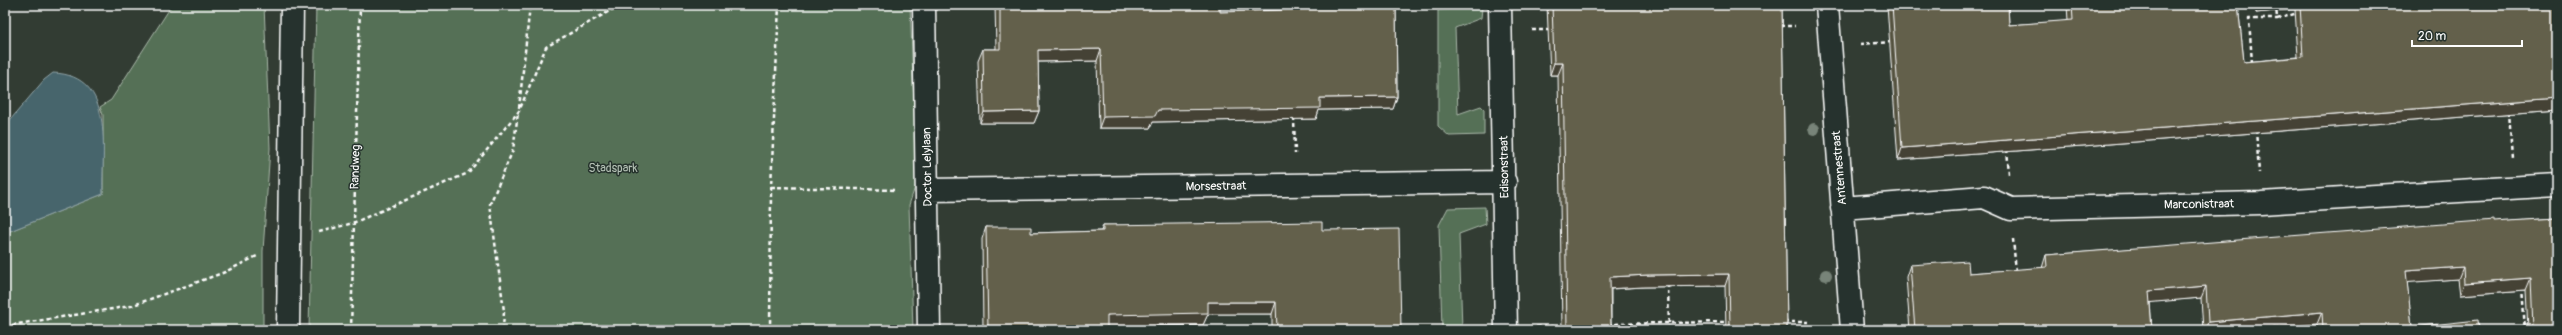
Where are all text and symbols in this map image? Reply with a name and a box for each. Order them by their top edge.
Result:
scale bar [2412,22,2522,48]
text: 20 m [2418,29,2447,44]
street label: Doctor Lelylaan [919,127,936,207]
street label: Antennestraat [1829,130,1850,206]
street label: Edisonstraat [1496,135,1513,198]
street label: Randweg [347,144,364,190]
park label: Stadspark [588,161,638,176]
street label: Morsestraat [1185,178,1247,195]
street label: Marconistraat [2164,196,2234,213]

